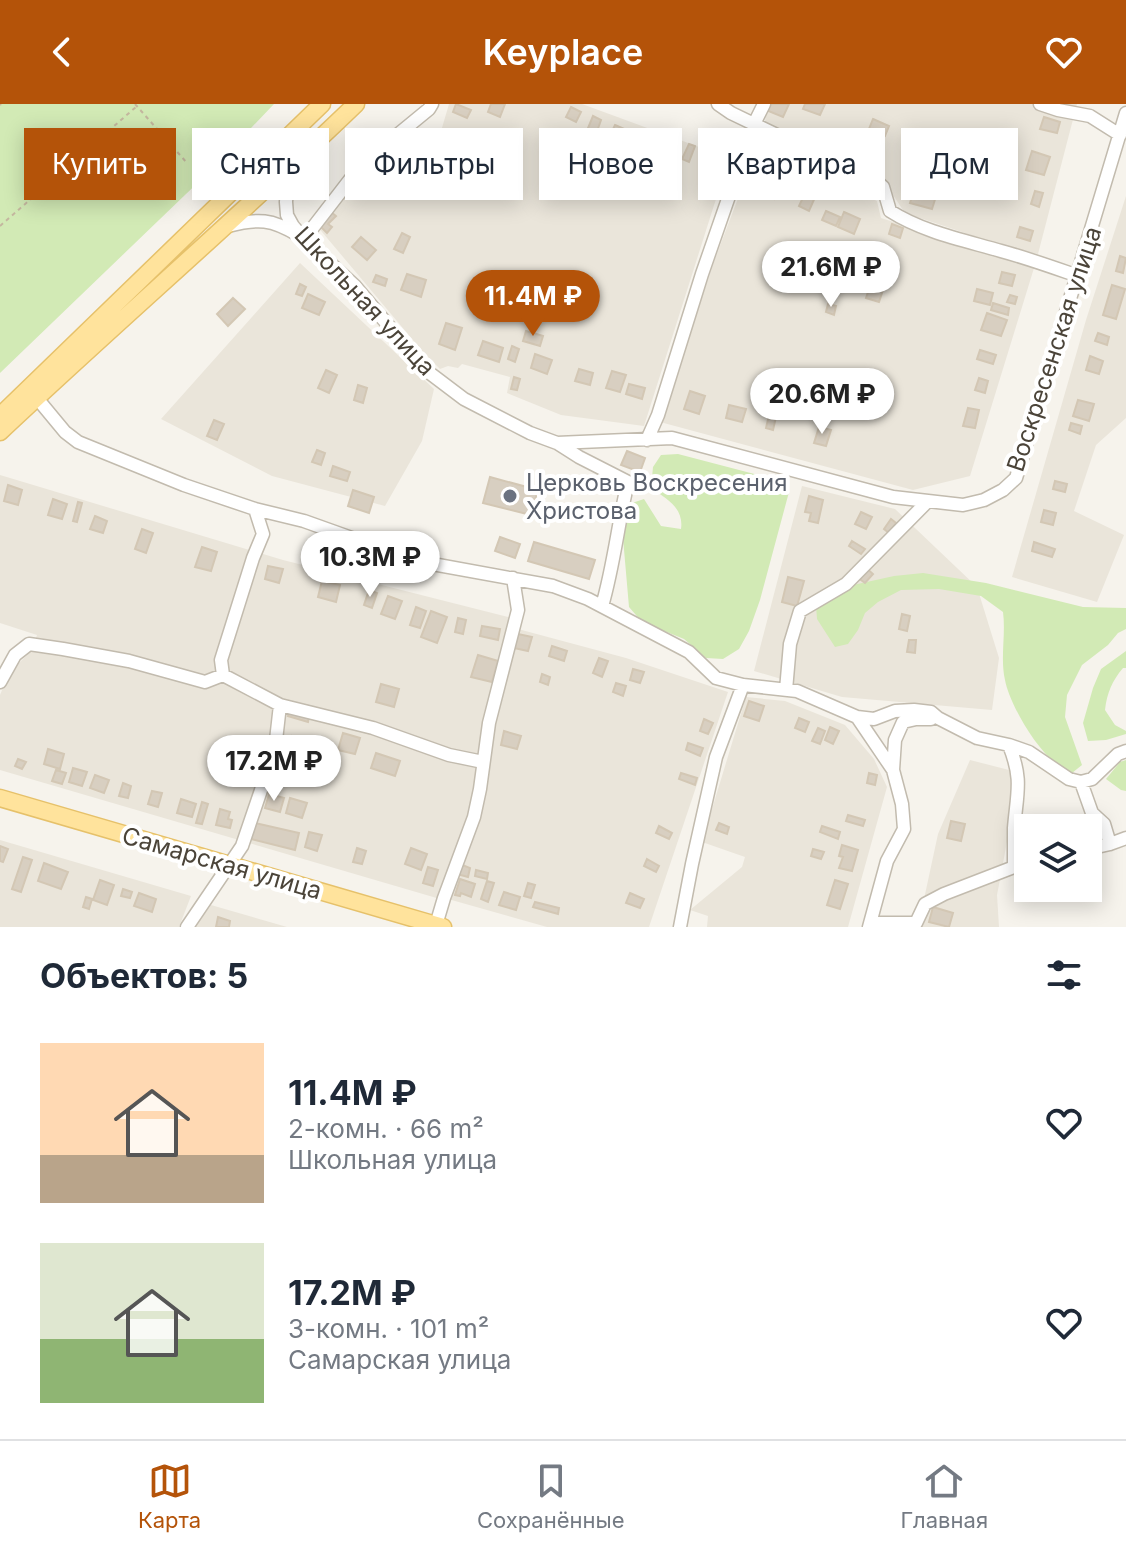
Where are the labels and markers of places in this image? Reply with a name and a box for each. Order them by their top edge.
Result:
pin: 21.6M ₽ [757,241,905,309]
pin: 11.4M ₽ [459,270,607,338]
pin: 20.6M ₽ [748,368,896,436]
place label: Церковь Воскресения Христова [526,468,787,525]
marker: Церковь Воскресения Христова [501,487,519,505]
pin: 10.3M ₽ [296,531,444,599]
pin: 17.2M ₽ [200,735,348,803]

